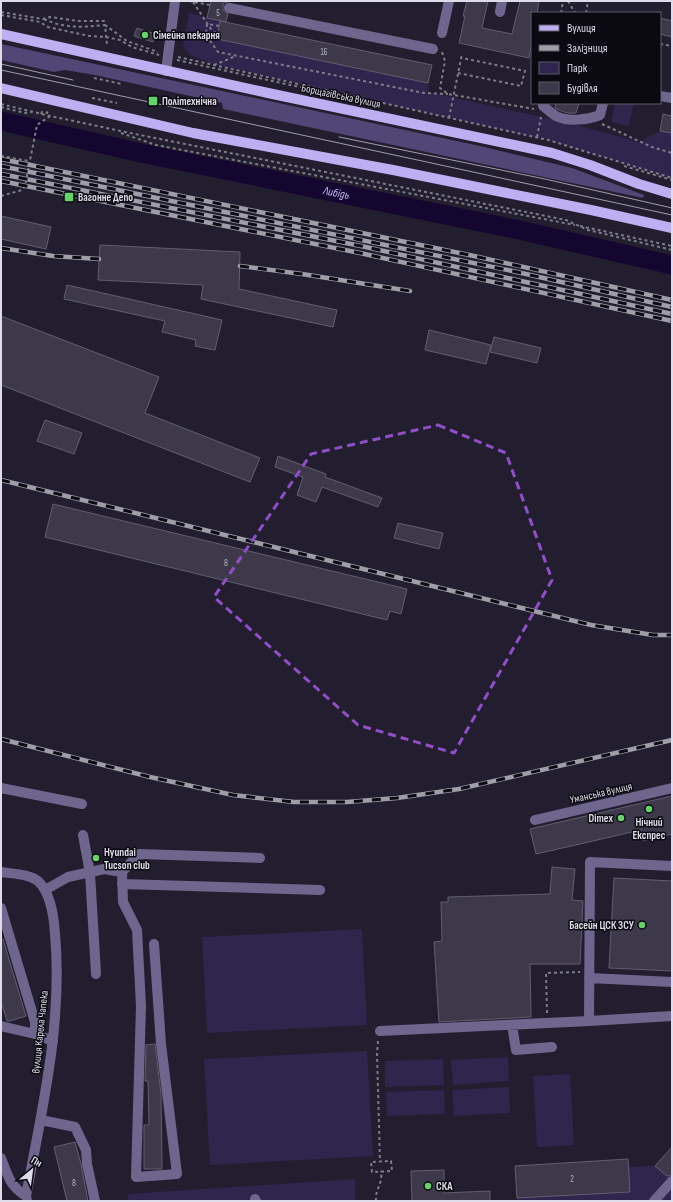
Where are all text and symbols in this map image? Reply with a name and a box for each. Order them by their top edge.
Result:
house number: 5 [216,8,220,19]
legend [531,12,661,104]
text: Вулиця [567,21,596,36]
place label: Сімейна пекарня [153,29,220,42]
marker: Сімейна пекарня [140,30,150,40]
text: Залізниця [567,41,608,56]
house number: 16 [320,47,328,58]
text: Парк [567,61,588,76]
street label: Борщагівська вулиця [300,81,382,111]
text: Будівля [567,81,598,96]
marker: Політехнічна [147,95,159,107]
place label: Політехнічна [162,95,217,108]
water label: Либідь [321,183,351,203]
marker: Вагонне Депо [63,191,75,203]
place label: Вагонне Депо [78,191,133,204]
house number: 8 [224,558,228,569]
street label: Уманська вулиця [569,780,633,806]
marker: Нічний Експрес [644,804,654,814]
place label: Dimex [589,812,613,825]
marker: Dimex [616,813,626,823]
place label: Нічний Експрес [633,816,666,842]
place label: Hyundai Tucson club [104,846,150,872]
marker: Hyundai Tucson club [91,853,101,863]
place label: Басейн ЦСК ЗСУ [569,919,635,932]
marker: Басейн ЦСК ЗСУ [637,920,647,930]
street label: вулиця Карела Чапека [29,990,51,1074]
north arrow [12,1150,52,1190]
text: Пн [29,1153,45,1170]
house number: 2 [570,1174,574,1185]
house number: 8 [72,1178,76,1189]
place label: СКА [436,1180,453,1193]
marker: СКА [423,1181,433,1191]

